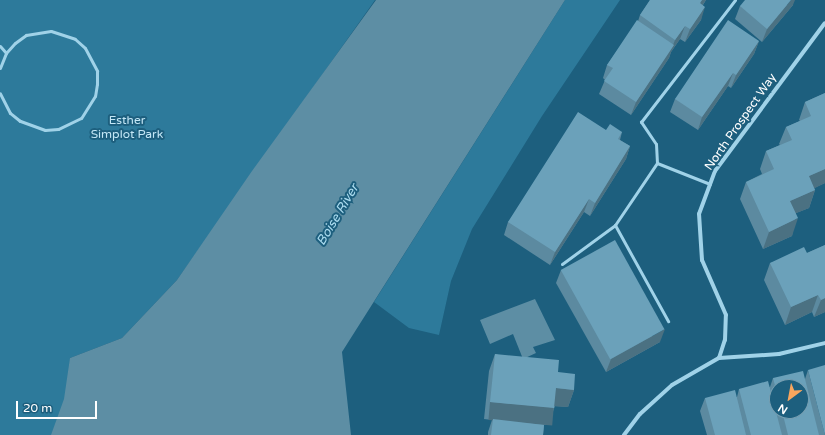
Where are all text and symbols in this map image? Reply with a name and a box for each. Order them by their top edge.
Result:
street label: North Prospect Way [702,71,780,173]
park label: Esther Simplot Park [91,114,163,142]
water label: Boise River [314,182,362,248]
north arrow [769,379,809,419]
scale bar [18,393,99,419]
text: 20 m [23,401,52,415]
text: N [776,401,790,417]

